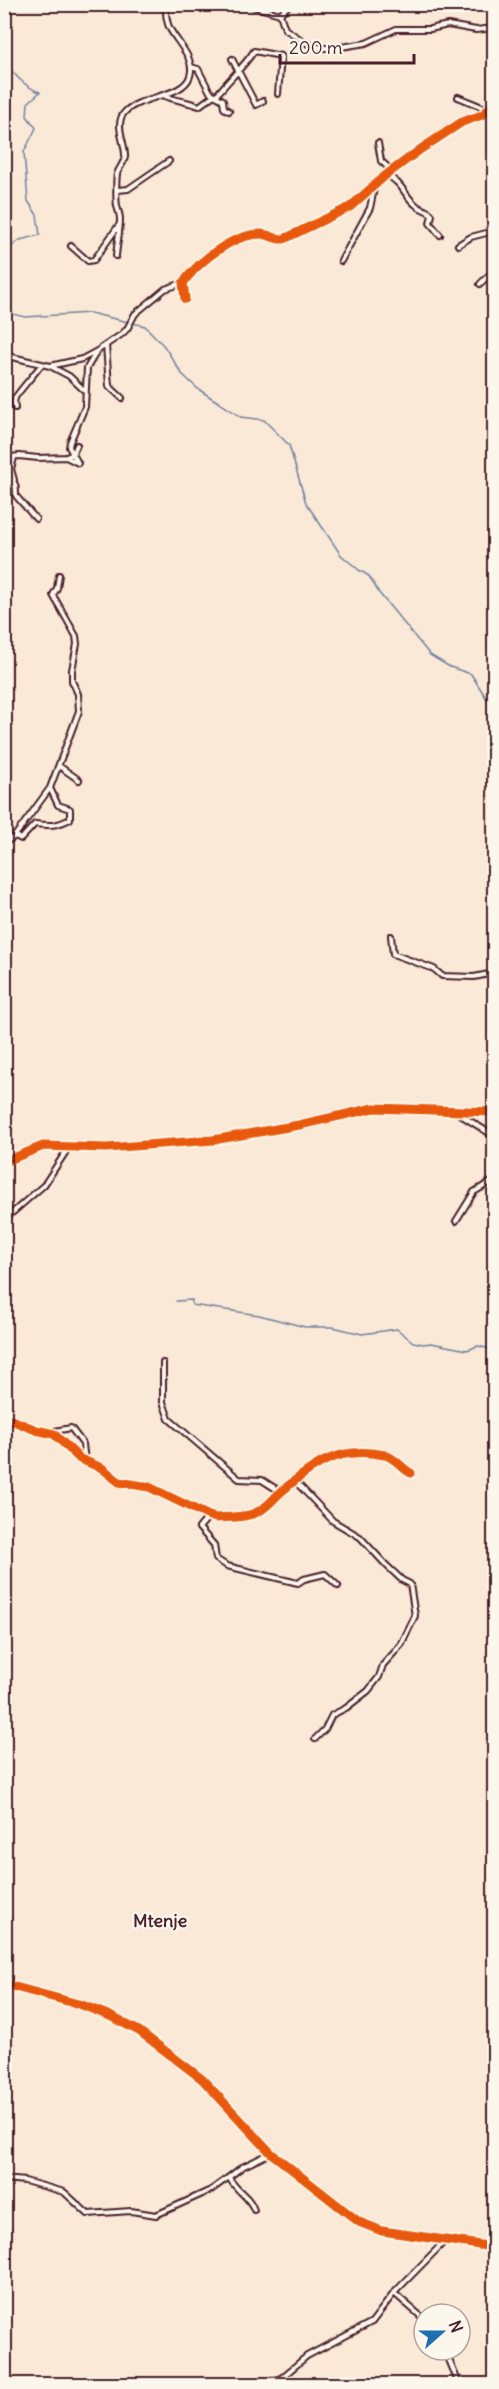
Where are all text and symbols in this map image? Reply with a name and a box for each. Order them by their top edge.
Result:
scale bar [280,27,414,65]
text: 200 m [289,36,343,59]
district label: Mtenje [133,1909,187,1932]
north arrow [412,2302,472,2362]
text: N [445,2318,467,2335]

